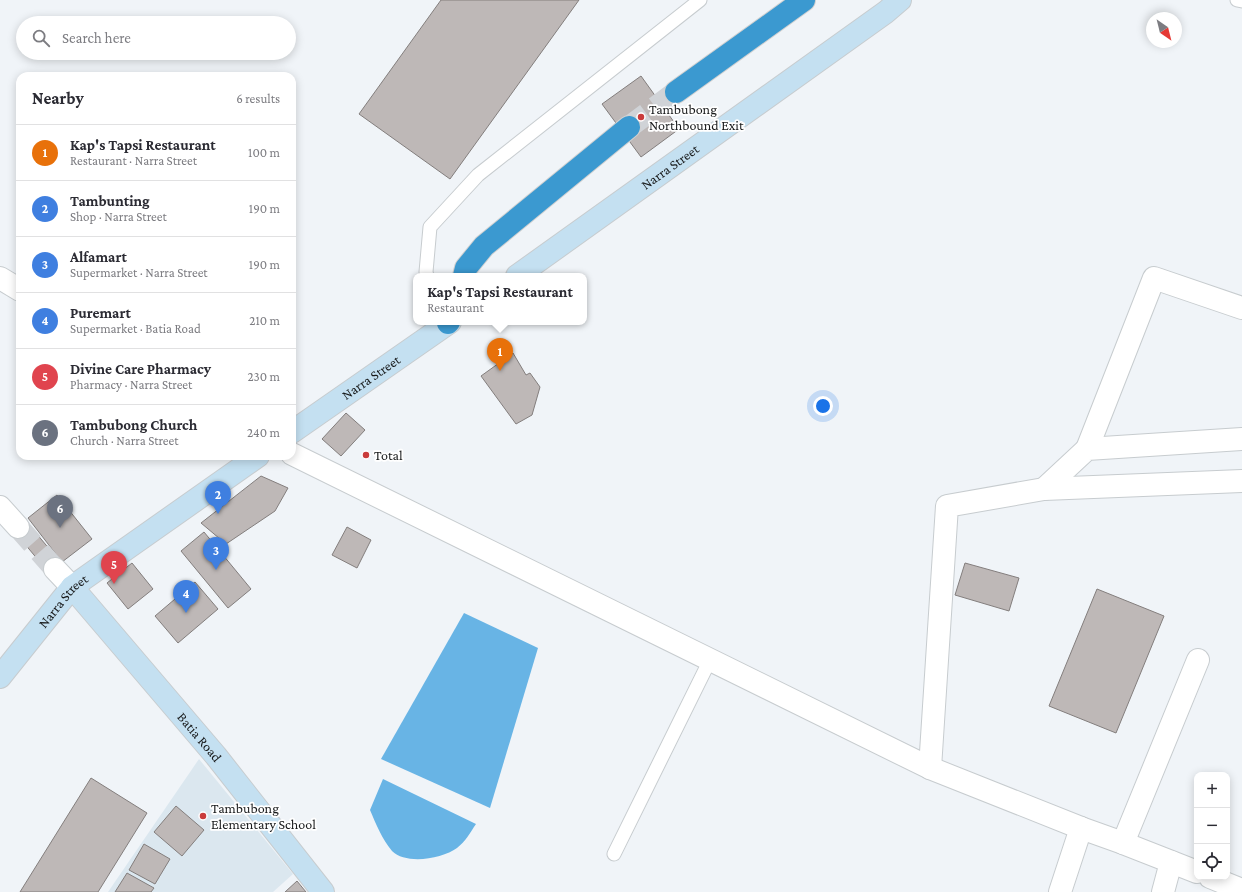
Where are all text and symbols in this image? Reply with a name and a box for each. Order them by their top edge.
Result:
north arrow [1146,12,1182,48]
search box [16,16,296,60]
icon: search [30,27,52,49]
text: Search here [62,30,131,46]
text: Nearby [32,89,84,108]
text: 6 results [236,91,280,106]
place label: Tambubong Northbound Exit [649,101,744,133]
marker: Tambubong Northbound Exit [636,112,646,122]
text: Kap's Tapsi Restaurant [70,137,216,153]
street label: Narra Street [638,140,702,193]
text: 1 [43,145,47,160]
text: 100 m [248,145,280,160]
text: Restaurant · Narra Street [70,153,197,168]
text: Tambunting [70,193,150,209]
text: 2 [42,201,48,216]
text: 190 m [249,201,280,216]
text: Shop · Narra Street [70,209,167,224]
text: Alfamart [70,249,127,265]
text: 3 [42,257,48,272]
text: 190 m [249,257,280,272]
text: Supermarket · Narra Street [70,265,208,280]
popup [413,273,587,325]
text: Kap's Tapsi Restaurant [427,284,573,300]
text: Restaurant [427,300,484,315]
text: Puremart [70,305,131,321]
text: 4 [41,313,49,328]
text: 210 m [249,313,280,328]
text: Supermarket · Batia Road [70,321,201,336]
pin: 1 [487,338,513,371]
street label: Narra Street [339,351,403,403]
text: Divine Care Pharmacy [70,361,211,377]
text: 5 [42,369,48,384]
text: 230 m [247,369,280,384]
text: Pharmacy · Narra Street [70,377,192,392]
your location [813,396,833,416]
text: Tambubong Church [70,417,197,433]
text: 6 [41,425,49,440]
text: 240 m [247,425,280,440]
text: Church · Narra Street [70,433,179,448]
place label: Total [374,447,403,463]
marker: Total [361,450,371,460]
pin: 2 [205,481,231,514]
pin: 6 [47,495,73,528]
pin: 3 [203,537,229,570]
pin: 5 [101,551,127,584]
street label: Narra Street [35,570,91,631]
pin: 4 [173,580,199,613]
street label: Batia Road [174,709,226,765]
map controls [1194,772,1230,880]
button: + [1194,772,1230,808]
place label: Tambubong Elementary School [211,800,316,832]
button: − [1194,808,1230,844]
marker: Tambubong Elementary School [198,811,208,821]
button: locate [1194,844,1230,880]

